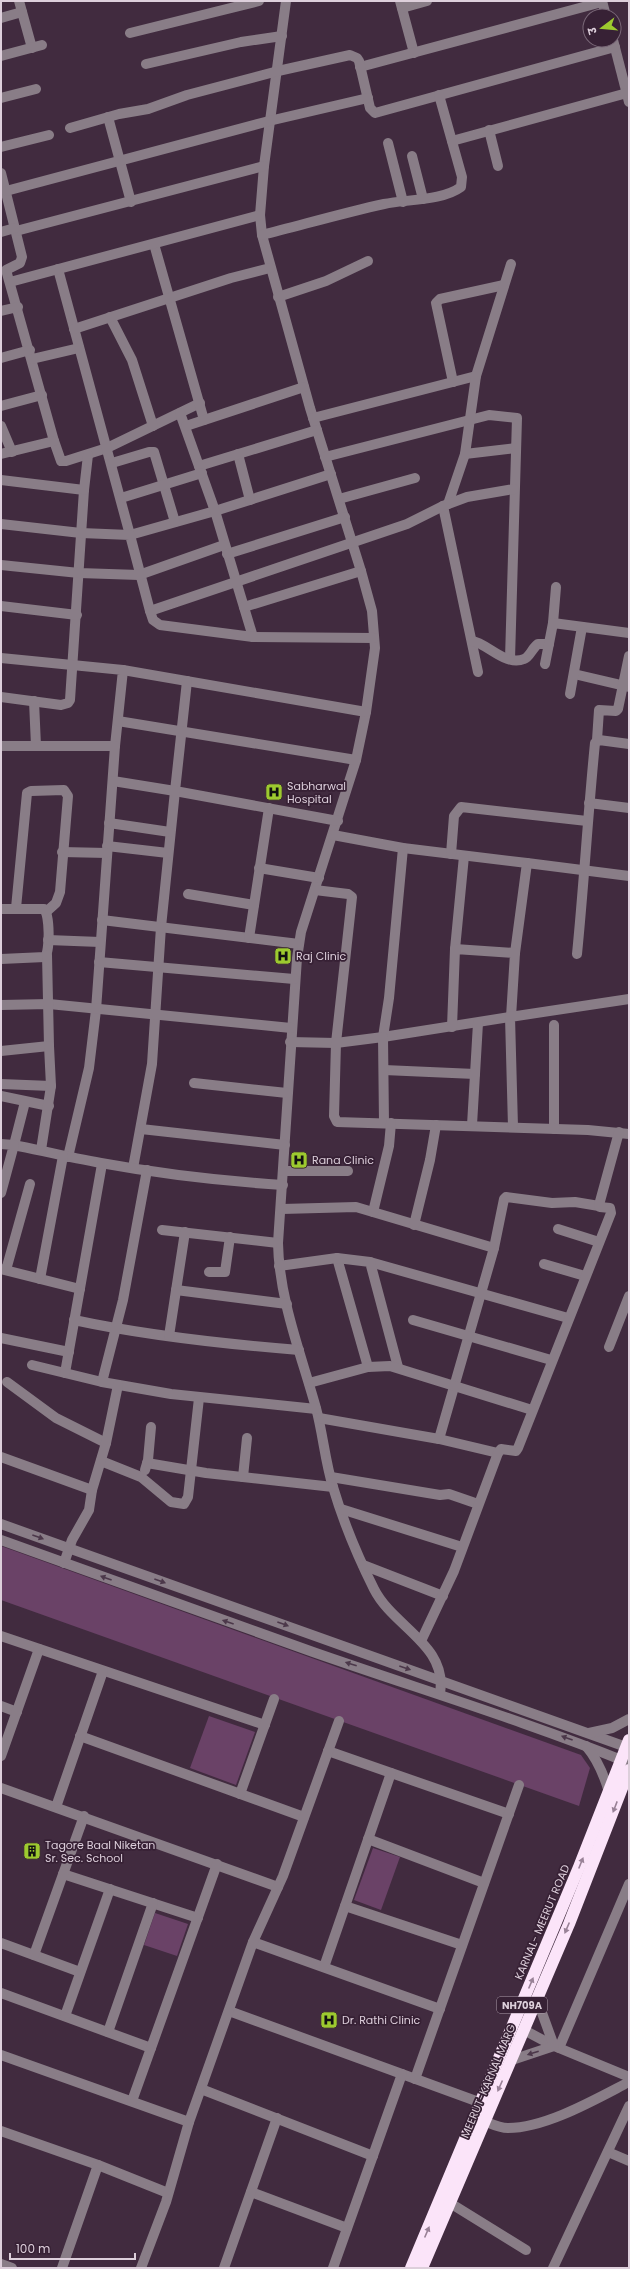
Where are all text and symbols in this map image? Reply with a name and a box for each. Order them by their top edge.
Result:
north arrow [582,8,622,48]
text: उ [584,25,601,37]
place label: Sabharwal Hospital [287,778,346,807]
hospital icon: Sabharwal Hospital [264,782,284,802]
hospital icon: Raj Clinic [273,946,293,966]
place label: Raj Clinic [296,948,346,964]
hospital icon: Rana Clinic [289,1150,309,1170]
place label: Rana Clinic [312,1152,374,1168]
one-way arrow [32,1534,44,1540]
one-way arrow [99,1575,111,1581]
one-way arrow [154,1578,166,1584]
one-way arrow [222,1618,234,1624]
one-way arrow [277,1621,289,1627]
one-way arrow [345,1661,357,1667]
one-way arrow [399,1665,411,1671]
one-way arrow [561,1735,573,1741]
one-way arrow [611,1801,617,1813]
place label: Tagore Baal Niketan Sr. Sec. School [45,1837,155,1866]
building icon: Tagore Baal Niketan Sr. Sec. School [22,1841,42,1861]
one-way arrow [578,1857,584,1869]
street label: KARNAL- MEERUT ROAD [510,1862,574,1982]
one-way arrow [564,1922,570,1933]
one-way arrow [528,1978,534,1989]
road number: NH709A [497,1997,547,2013]
hospital icon: Dr. Rathi Clinic [319,2010,339,2030]
place label: Dr. Rathi Clinic [342,2012,421,2028]
street label: MEERUT-KARNAL MARG [457,2021,519,2141]
one-way arrow [527,2050,539,2056]
one-way arrow [497,2081,503,2092]
one-way arrow [424,2227,430,2238]
scale bar [10,2235,135,2261]
text: 100 m [16,2240,50,2257]

